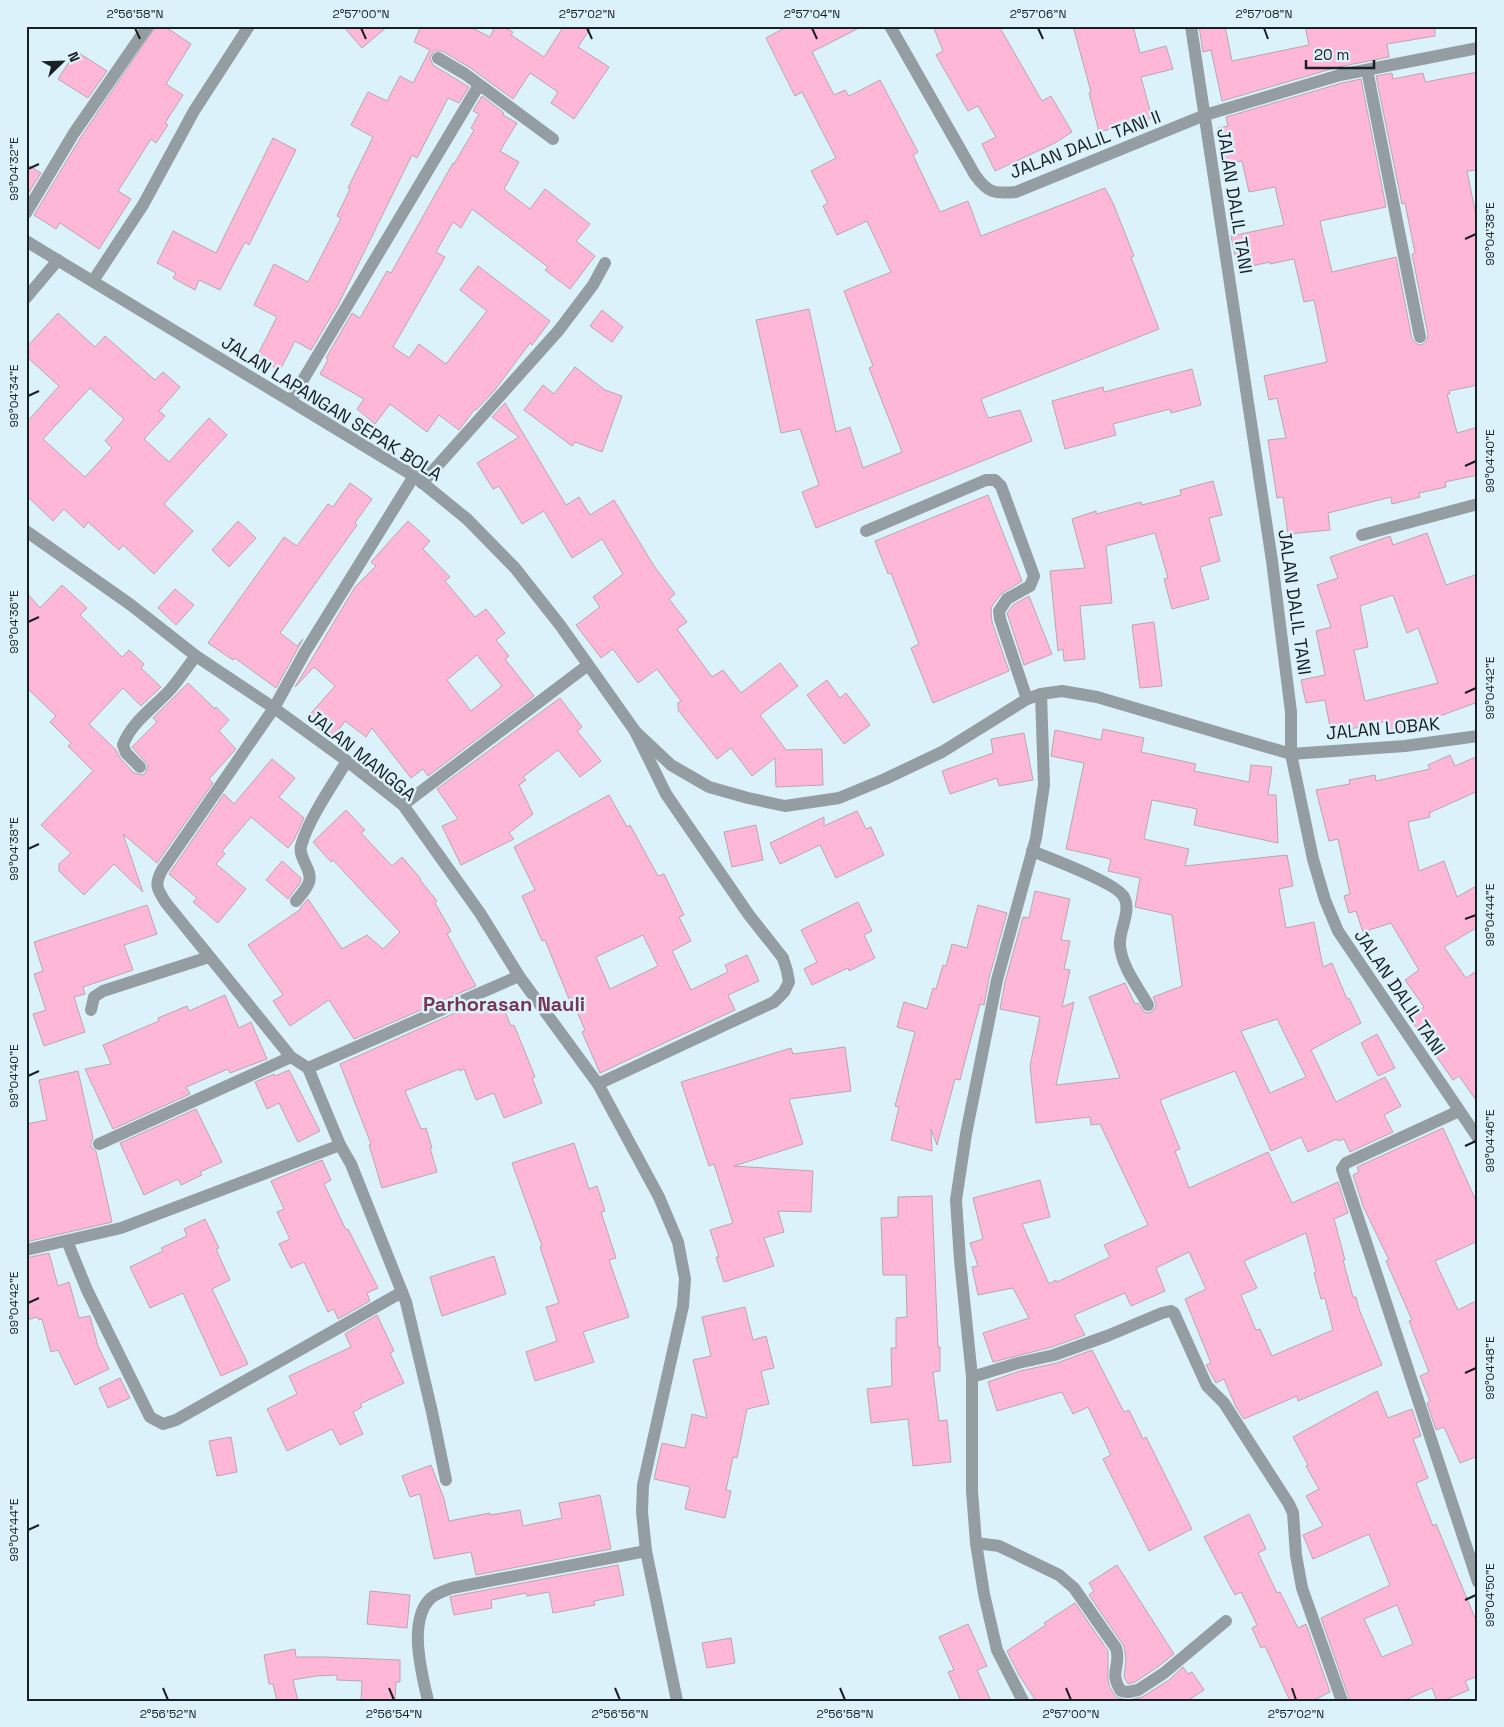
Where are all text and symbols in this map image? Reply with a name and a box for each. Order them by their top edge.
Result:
text: 2°56'58"N [106,6,164,22]
text: 2°57'00"N [332,6,390,22]
text: 2°57'02"N [559,6,615,22]
text: 2°57'04"N [784,6,840,22]
text: 2°57'06"N [1010,6,1066,22]
text: 2°57'08"N [1236,6,1292,22]
north arrow [38,38,88,88]
scale bar [1306,38,1374,70]
text: 20 m [1314,45,1349,64]
text: N [64,49,84,65]
street label: JALAN DALIL TANI II [1006,105,1164,183]
street label: JALAN DALIL TANI [1212,127,1258,275]
text: 99°04'32"E [6,137,22,201]
text: 99°04'38"E [1482,202,1498,266]
street label: JALAN LAPANGAN SEPAK BOLA [217,330,447,486]
text: 99°04'34"E [6,364,22,428]
text: 99°04'40"E [1482,429,1498,493]
street label: JALAN DALIL TANI [1273,528,1317,676]
text: 99°04'36"E [6,590,22,654]
text: 99°04'42"E [1482,656,1498,720]
street label: JALAN MANGGA [303,704,421,806]
street label: JALAN LOBAK [1325,712,1441,744]
text: 99°04'38"E [6,817,22,881]
text: 99°04'44"E [1482,883,1498,946]
street label: JALAN DALIL TANI [1349,925,1451,1059]
district label: Parhorasan Nauli [423,991,585,1017]
text: 99°04'40"E [6,1044,22,1108]
text: 99°04'46"E [1482,1109,1498,1173]
text: 99°04'42"E [6,1271,22,1335]
text: 99°04'48"E [1482,1336,1498,1400]
text: 99°04'44"E [6,1498,22,1561]
text: 99°04'50"E [1482,1563,1498,1627]
text: 2°56'52"N [140,1706,196,1722]
text: 2°56'54"N [366,1706,422,1722]
text: 2°56'56"N [592,1706,648,1722]
text: 2°56'58"N [816,1706,874,1722]
text: 2°57'00"N [1042,1706,1100,1722]
text: 2°57'02"N [1268,1706,1324,1722]

